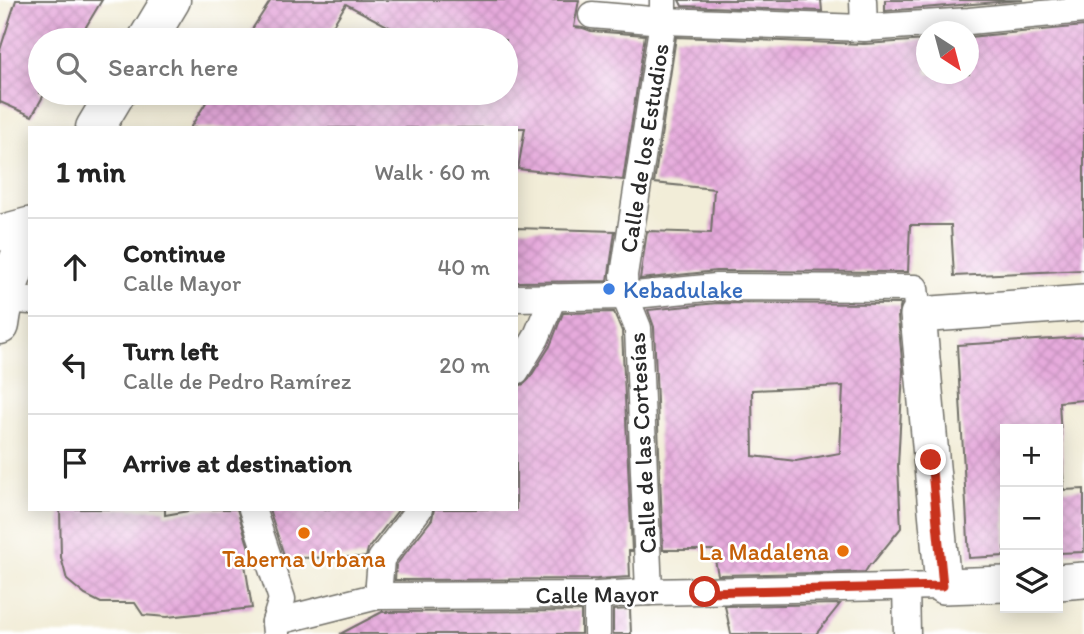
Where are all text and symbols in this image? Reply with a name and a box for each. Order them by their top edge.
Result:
north arrow [916,21,979,84]
search box [28,28,518,105]
street label: Calle de los Estudios [613,41,675,255]
icon: search [52,48,90,86]
text: Search here [108,51,238,83]
text: 1 min [56,153,126,190]
text: Walk · 60 m [374,158,490,186]
text: Continue [123,237,226,269]
icon: ahead [56,248,94,286]
text: 40 m [437,253,490,281]
text: Calle Mayor [123,269,241,297]
place label: Kebadulake [623,275,743,304]
marker: Kebadulake [601,281,617,297]
street label: Calle de las Cortesías [622,332,662,554]
text: Turn left [123,335,219,367]
icon: left [56,346,94,384]
text: 20 m [439,351,490,379]
text: Calle de Pedro Ramírez [123,367,351,395]
map controls [1000,424,1063,613]
button: + [1000,424,1063,487]
icon: arrive [56,444,94,482]
route end [915,444,946,475]
text: Arrive at destination [123,447,352,479]
button: − [1000,487,1063,550]
marker: Taberna Urbana [296,525,312,541]
place label: La Madalena [698,537,829,566]
marker: La Madalena [835,543,851,559]
place label: Taberna Urbana [222,544,386,573]
button: layers [1000,550,1063,613]
route start [689,576,720,607]
street label: Calle Mayor [535,578,659,610]

